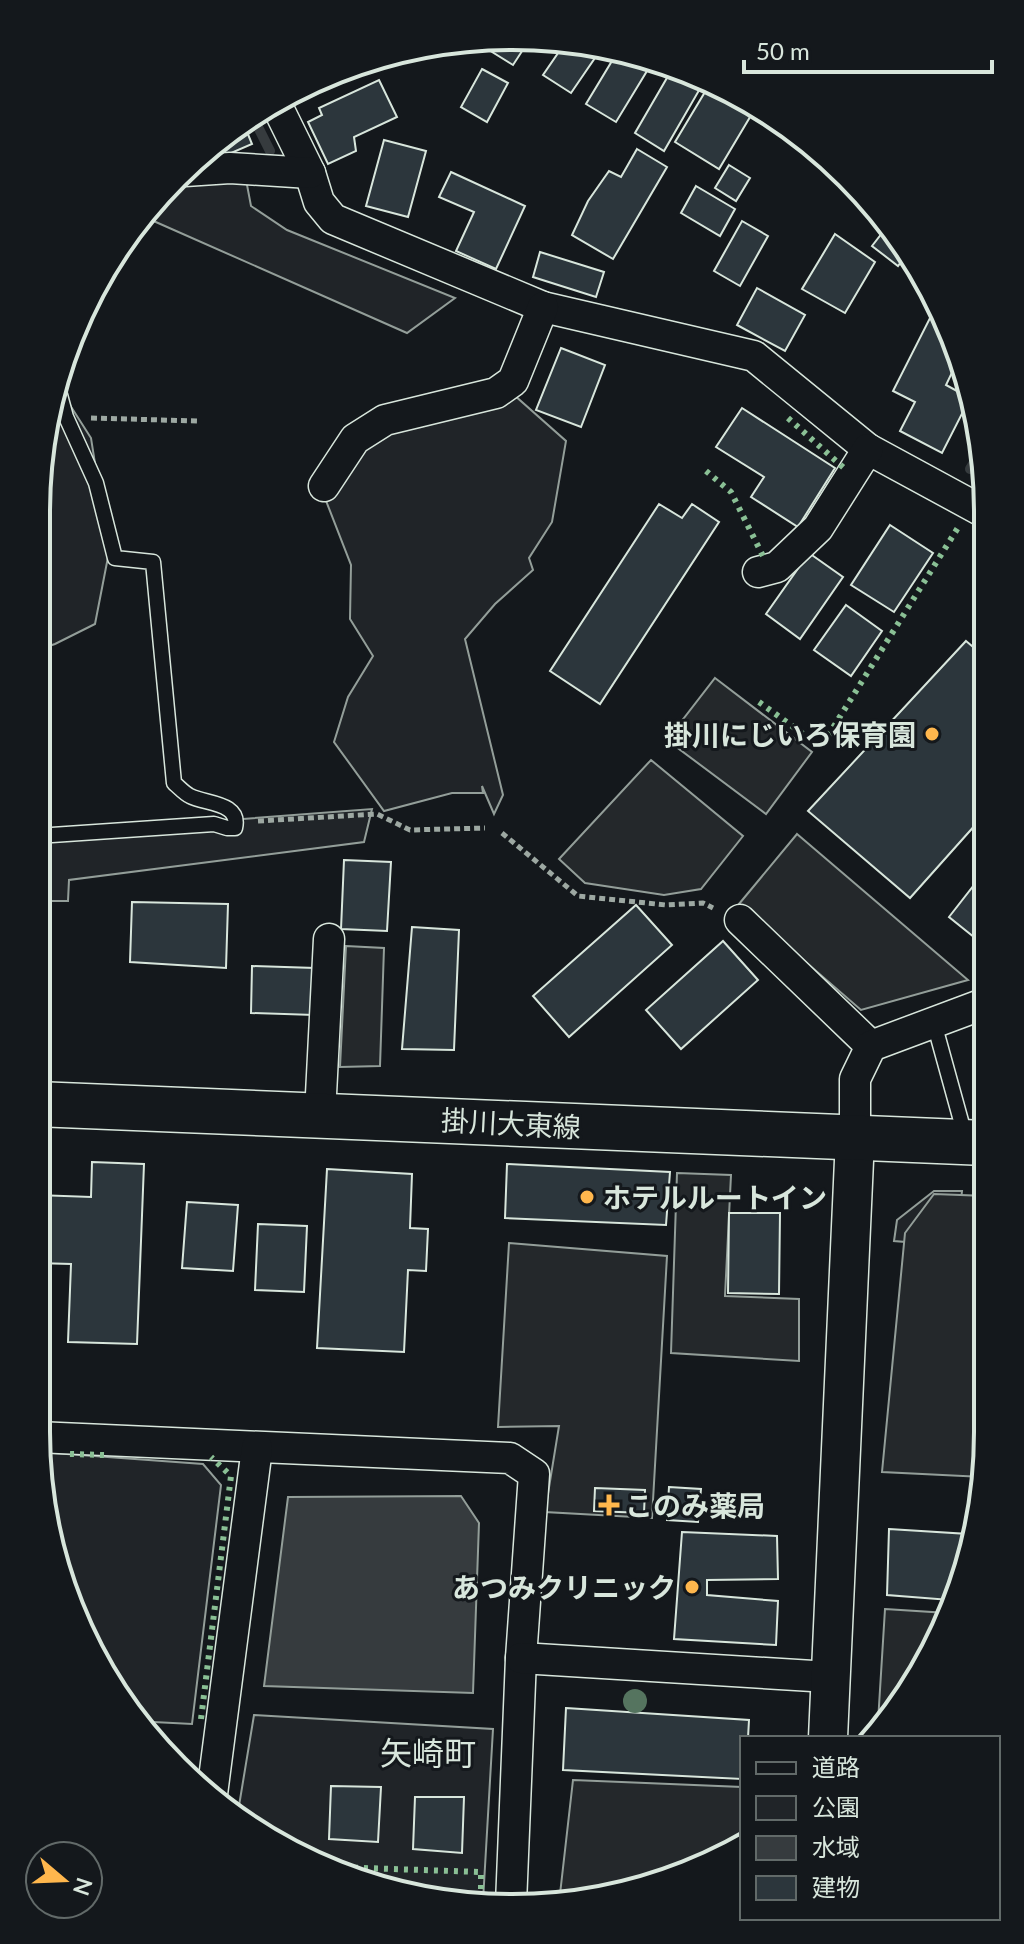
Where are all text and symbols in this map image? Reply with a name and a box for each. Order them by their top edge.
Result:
scale bar [744,24,992,74]
text: 50 m [756,36,810,65]
place label: 掛川にじいろ保育園 [664,717,916,751]
marker: 掛川にじいろ保育園 [923,725,941,743]
street label: 掛川大東線 [440,1102,582,1144]
place label: ホテルルートイン [603,1180,827,1214]
marker: ホテルルートイン [578,1188,596,1206]
place label: このみ薬局 [625,1488,765,1522]
marker: このみ薬局 [600,1496,618,1514]
place label: あつみクリニック [452,1570,676,1604]
marker: あつみクリニック [683,1578,701,1596]
district label: 矢崎町 [380,1733,476,1772]
legend [740,1736,1000,1920]
text: 道路 [812,1752,860,1781]
text: 公園 [812,1792,860,1821]
text: 水域 [812,1832,860,1861]
north arrow [24,1840,104,1920]
text: 建物 [812,1872,860,1901]
text: N [68,1874,99,1899]

